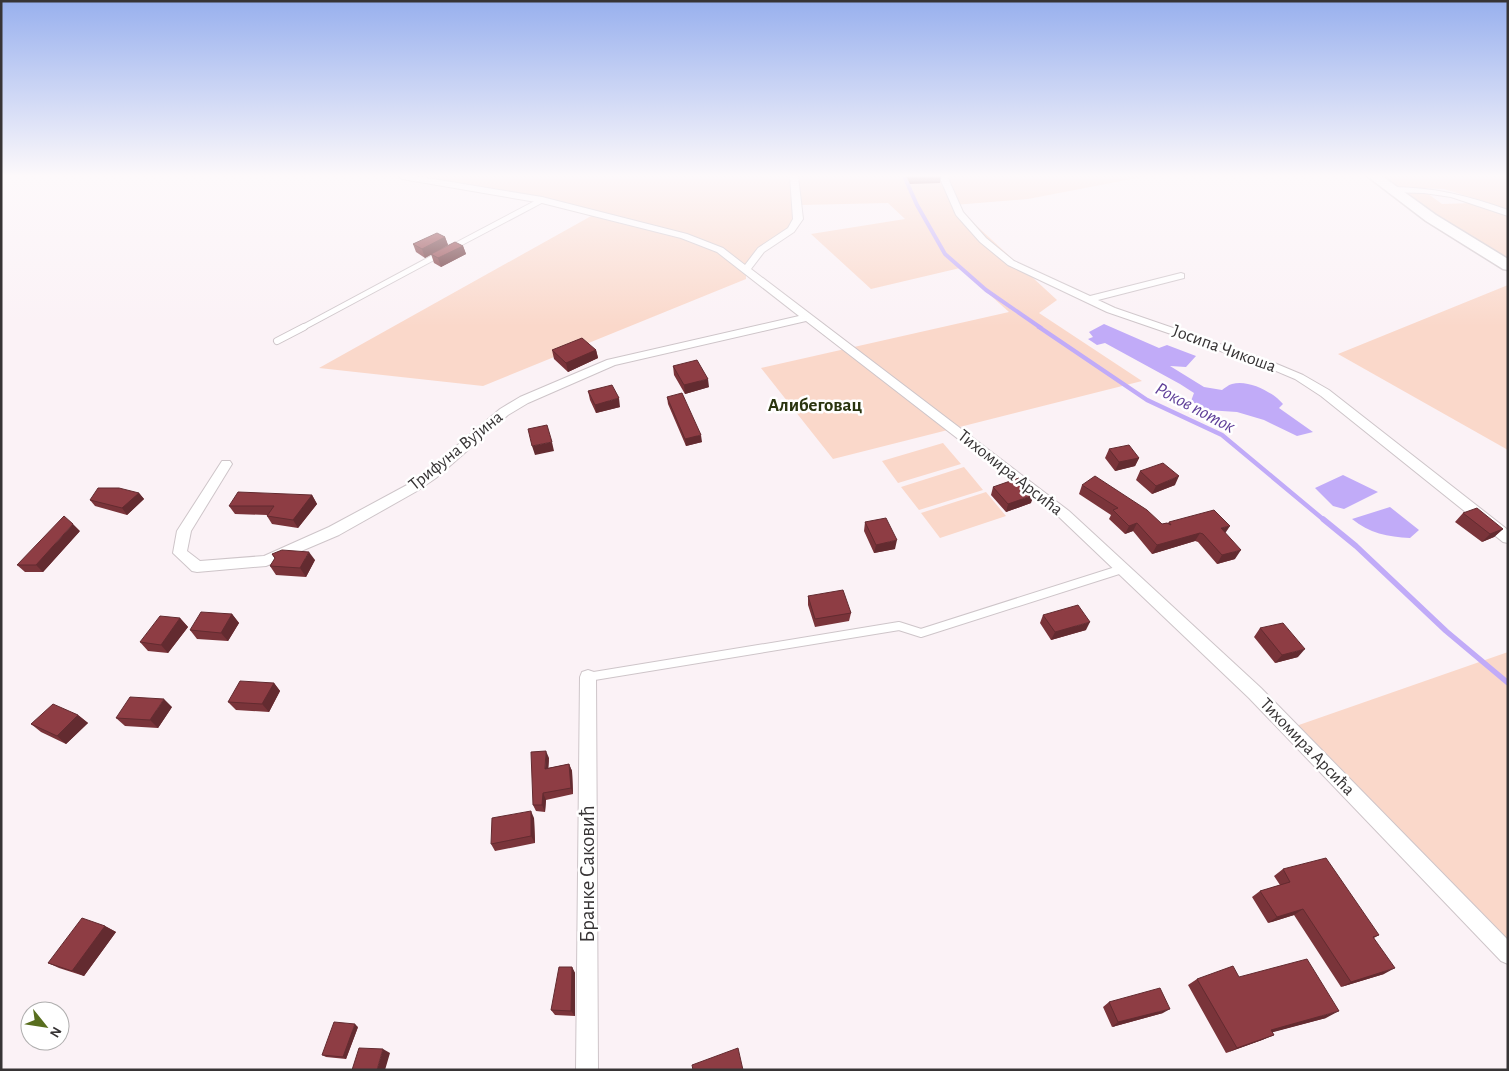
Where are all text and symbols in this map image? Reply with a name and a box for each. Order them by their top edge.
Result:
street label: Јосипа Чикоша [1170,322,1278,376]
water label: Роков поток [1152,379,1238,437]
district label: Алибеговац [768,396,862,415]
street label: Трифуна Вујина [406,408,506,494]
street label: Тихомира Арсића [954,427,1066,519]
street label: Тихомира Арсића [1256,695,1358,799]
street label: Бранке Саковић [577,805,598,943]
north arrow [20,1001,70,1051]
text: N [47,1024,64,1040]

